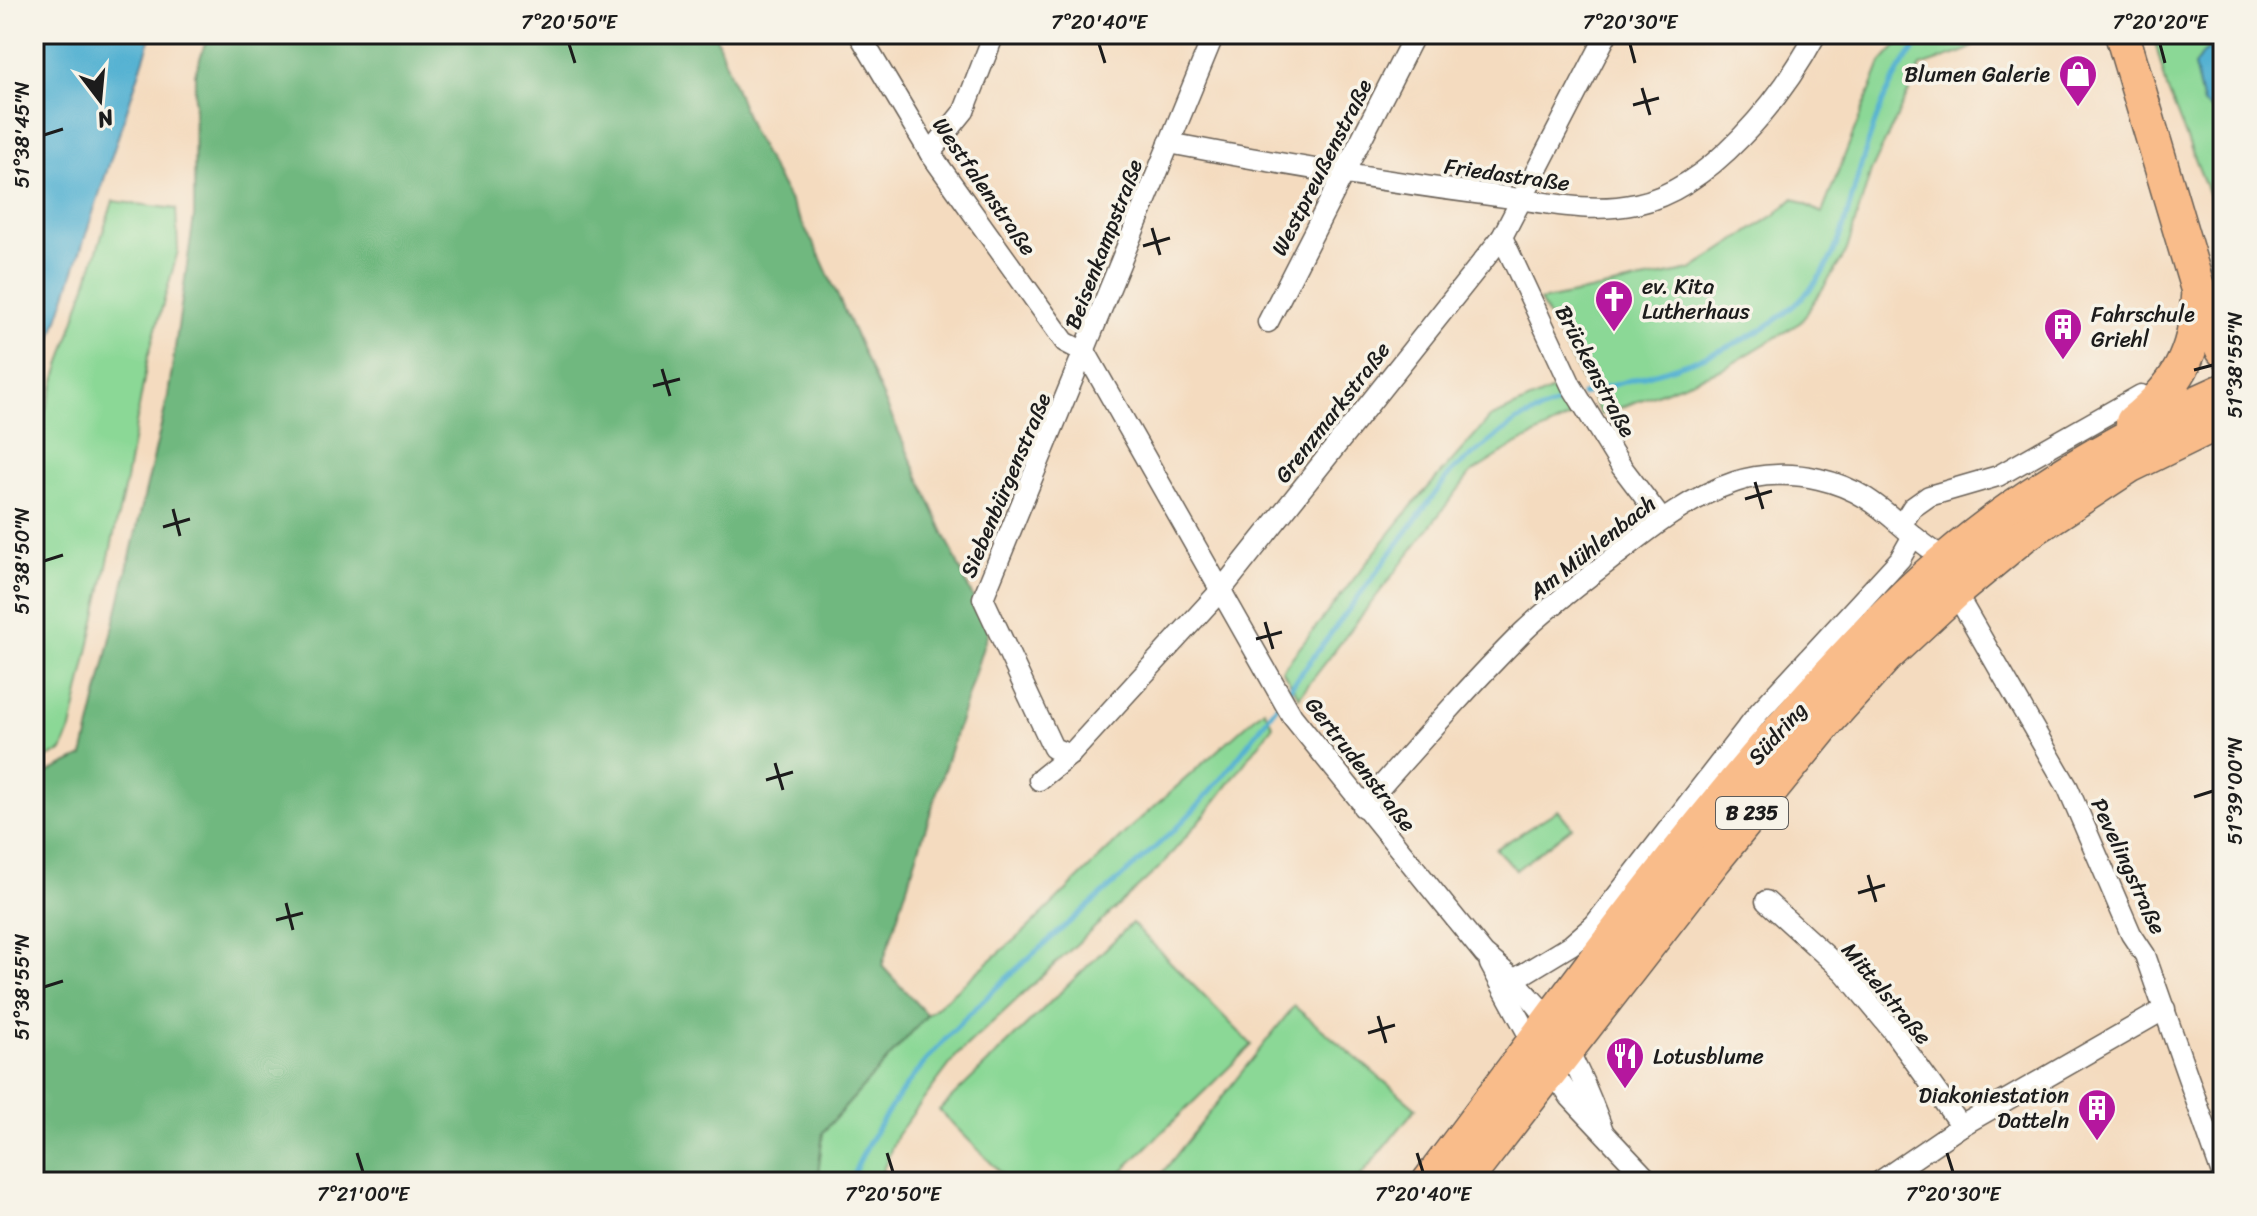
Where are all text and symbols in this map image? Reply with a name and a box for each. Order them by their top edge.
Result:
text: 7°20'50"E [521,5,619,40]
text: 7°20'40"E [1051,5,1149,40]
text: 7°20'30"E [1583,5,1679,40]
text: 7°20'20"E [2112,5,2209,40]
shop icon: Blumen Galerie [2057,53,2099,108]
place label: Blumen Galerie [1904,55,2050,94]
north arrow [60,60,140,140]
street label: Westpreußenstraße [1260,71,1383,263]
text: 51°38'45"N [5,82,40,188]
text: N [92,98,119,140]
street label: Westfalenstraße [922,109,1047,264]
street label: Friedastraße [1442,146,1572,203]
street label: Beisenkampstraße [1053,153,1154,335]
place label: ev. Kita Lutherhaus [1642,267,1751,331]
church icon: ev. Kita Lutherhaus [1593,278,1635,333]
place label: Fahrschule Griehl [2091,295,2195,359]
street label: Brückenstraße [1544,298,1647,445]
building icon: Fahrschule Griehl [2042,306,2084,361]
text: 51°38'55"N [2218,312,2253,418]
street label: Grenzmarkstraße [1264,333,1400,492]
street label: Siebenbürgenstraße [949,386,1062,584]
street label: Am Mühlenbach [1519,485,1665,610]
text: 51°38'50"N [5,507,40,614]
street label: Gertrudenstraße [1295,688,1426,841]
street label: Südring [1738,692,1817,774]
text: 51°39'00"N [2218,737,2253,845]
street label: Pevelingstraße [2080,791,2177,941]
road number: B 235 [1716,797,1788,829]
street label: Mittelstraße [1831,933,1942,1054]
text: 51°38'55"N [5,934,40,1040]
restaurant icon: Lotusblume [1604,1035,1646,1090]
place label: Lotusblume [1653,1037,1764,1076]
place label: Diakoniestation Datteln [1918,1076,2069,1140]
building icon: Diakoniestation Datteln [2076,1087,2118,1142]
text: 7°21'00"E [317,1177,411,1212]
text: 7°20'50"E [845,1177,943,1212]
text: 7°20'40"E [1375,1177,1473,1212]
text: 7°20'30"E [1906,1177,2002,1212]

